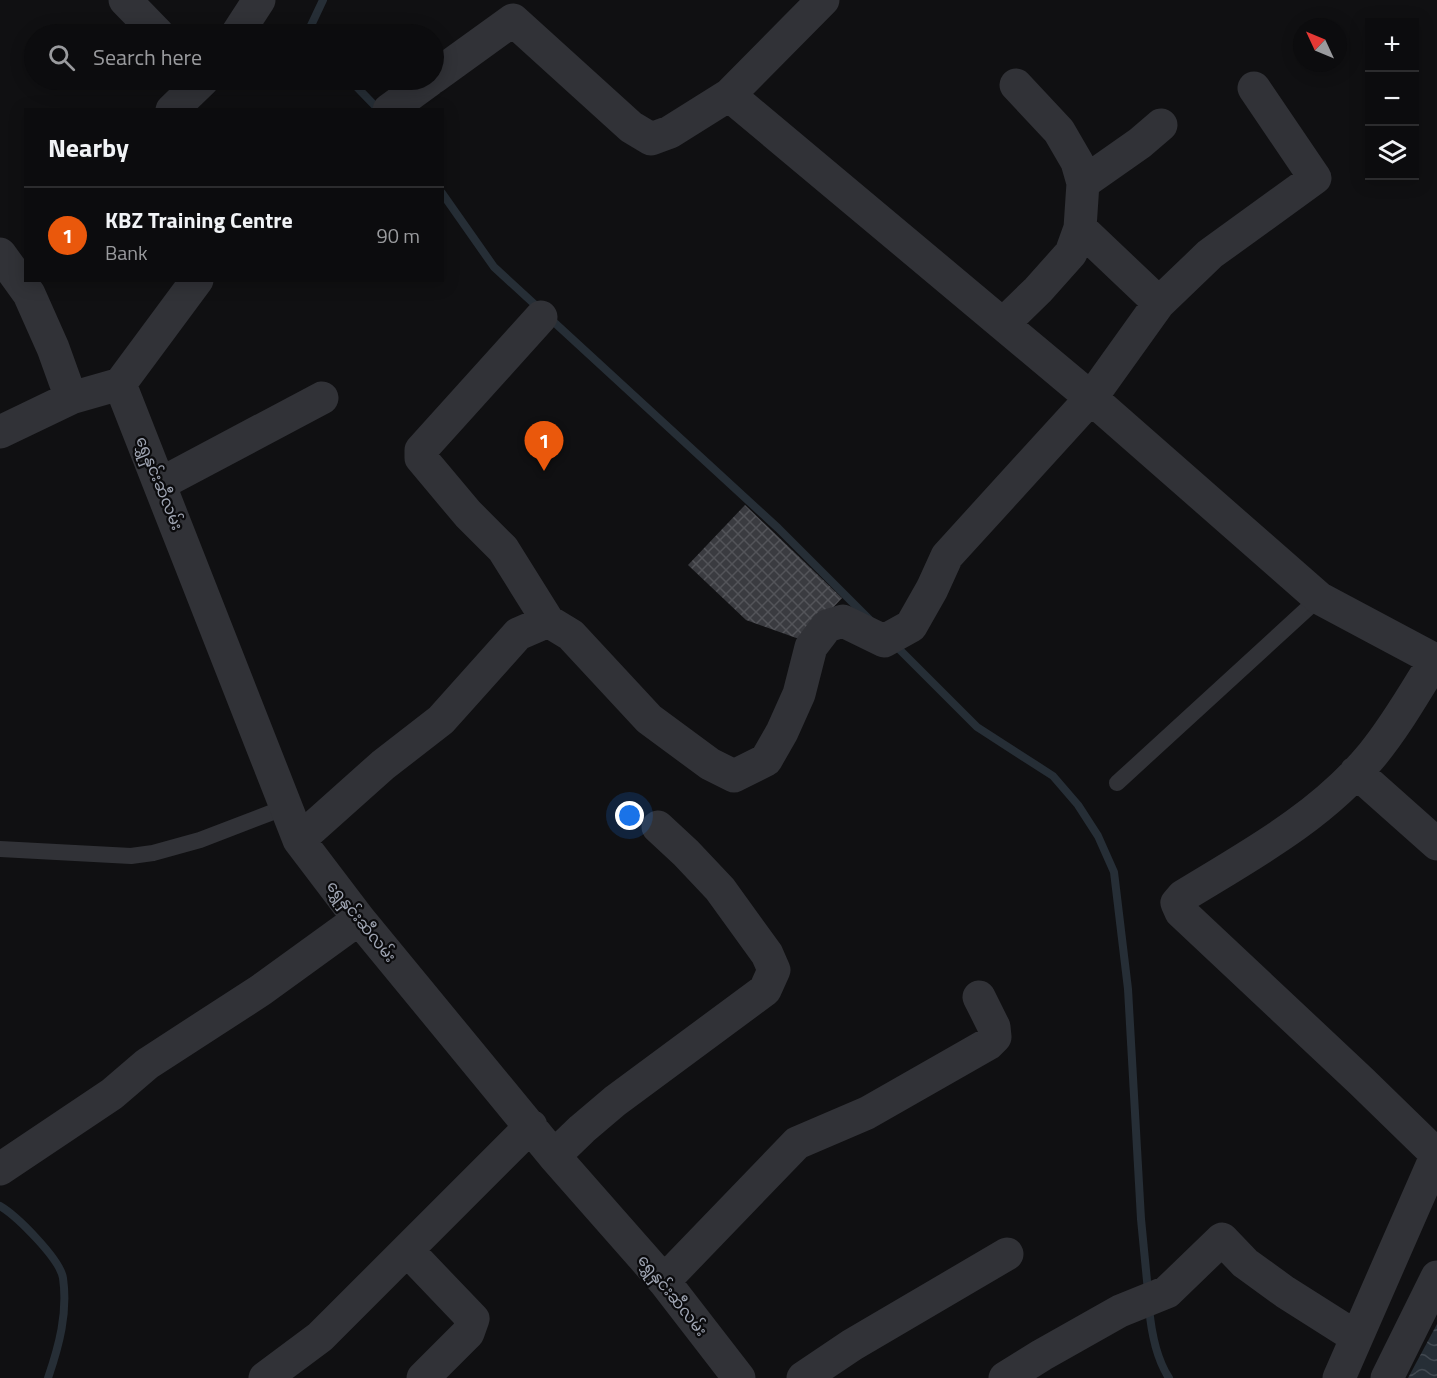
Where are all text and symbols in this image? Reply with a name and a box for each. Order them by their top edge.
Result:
north arrow [1293,18,1347,72]
map controls [1365,18,1419,180]
button: + [1365,18,1419,72]
search box [24,24,444,90]
text: Search here [93,40,202,74]
icon: search [45,41,78,74]
button: − [1365,72,1419,126]
button: layers [1365,126,1419,180]
text: Nearby [48,128,129,167]
text: KBZ Training Centre [105,203,293,237]
text: 1 [62,220,73,251]
text: 90 m [376,220,420,251]
text: Bank [105,237,148,268]
pin: 1 [524,422,564,471]
street label: ရွှေနှင်းဆီလမ်း [127,432,190,535]
your location [615,801,644,830]
street label: ရွှေနှင်းဆီလမ်း [319,875,403,969]
street label: ရွှေနှင်းဆီလမ်း [630,1249,714,1343]

